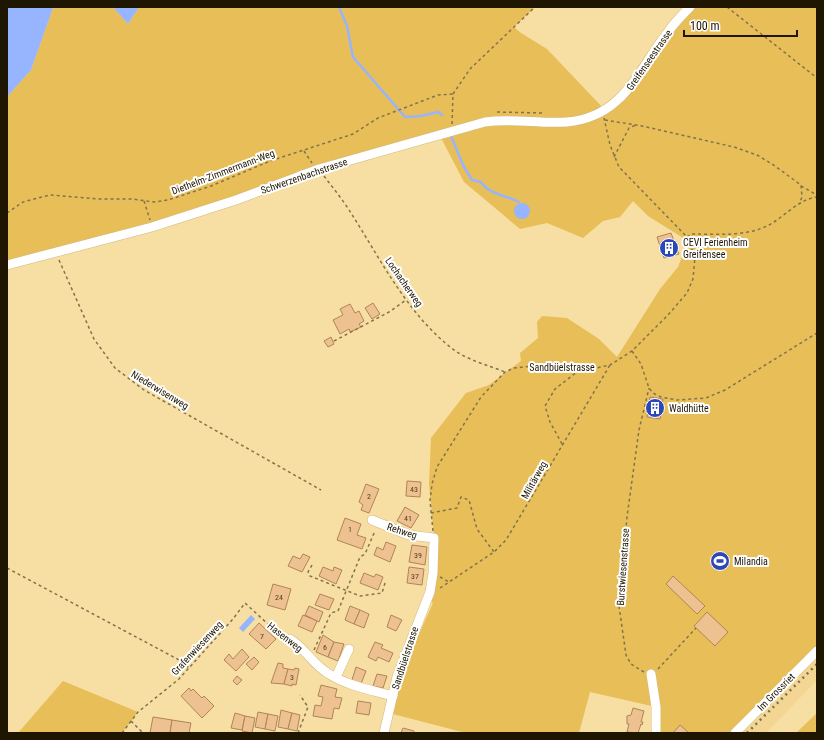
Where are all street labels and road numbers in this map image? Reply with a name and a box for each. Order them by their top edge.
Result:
street label: Greifenseestrasse [624,27,674,92]
street label: Diethelm-Zimmermann-Weg [170,147,276,197]
street label: Schwerzenbachstrasse [259,156,349,196]
street label: Lochacherweg [383,255,425,309]
street label: Sandbüelstrasse [529,362,595,373]
street label: Niederwisenweg [129,369,191,411]
street label: Militärweg [519,459,549,501]
street label: Rehweg [386,521,418,541]
street label: Burstwiesenstrasse [615,528,631,606]
street label: Grafenwiesenweg [169,619,225,677]
street label: Hasenweg [265,620,305,654]
street label: Sandbüelstrasse [390,625,420,691]
street label: Im Grossriet [755,671,797,713]

